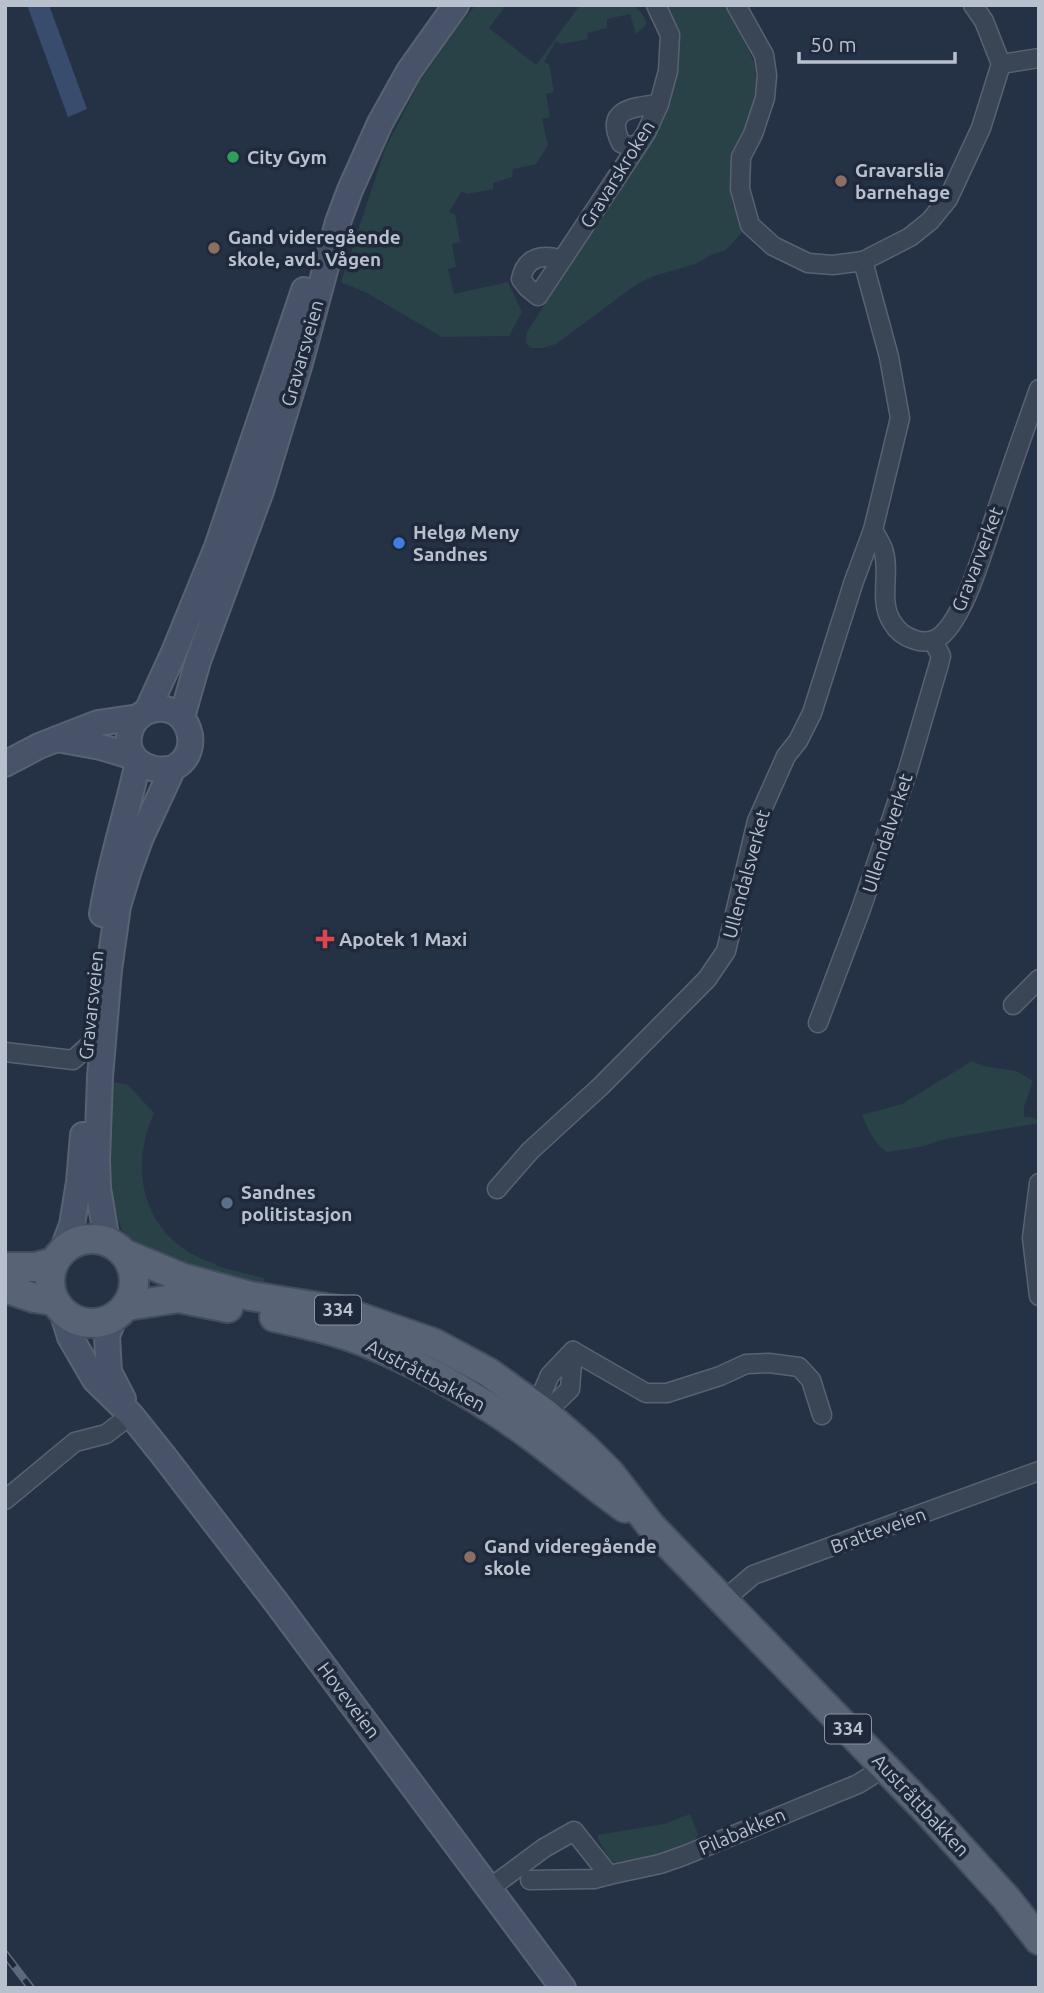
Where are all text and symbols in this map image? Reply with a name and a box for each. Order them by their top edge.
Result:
scale bar [799,21,955,65]
text: 50 m [810,32,857,56]
street label: Gravarskroken [575,116,659,232]
place label: City Gym [247,146,327,168]
marker: City Gym [225,149,241,165]
place label: Gravarslia barnehage [855,159,950,203]
marker: Gravarslia barnehage [833,173,849,189]
place label: Gand videregående skole, avd. Vågen [228,226,401,270]
marker: Gand videregående skole, avd. Vågen [206,240,222,256]
street label: Gravarsveien [276,297,328,409]
street label: Gravarverket [947,503,1007,614]
place label: Helgø Meny Sandnes [413,521,519,565]
marker: Helgø Meny Sandnes [391,535,407,551]
street label: Ullendalverket [857,770,917,895]
street label: Ullendalsverket [718,807,774,941]
place label: Apotek 1 Maxi [339,928,467,950]
marker: Apotek 1 Maxi [317,931,333,947]
street label: Gravarsveien [74,949,108,1061]
place label: Sandnes politistasjon [241,1181,352,1225]
marker: Sandnes politistasjon [219,1195,235,1211]
road number: 334 [315,1296,361,1324]
street label: Austråttbakken [363,1334,489,1416]
street label: Bratteveien [827,1503,929,1557]
place label: Gand videregående skole [484,1535,657,1579]
marker: Gand videregående skole [462,1549,478,1565]
street label: Hoveveien [313,1658,385,1742]
road number: 334 [825,1714,871,1744]
street label: Austråttbakken [868,1749,974,1861]
street label: Pilabakken [695,1803,789,1859]

